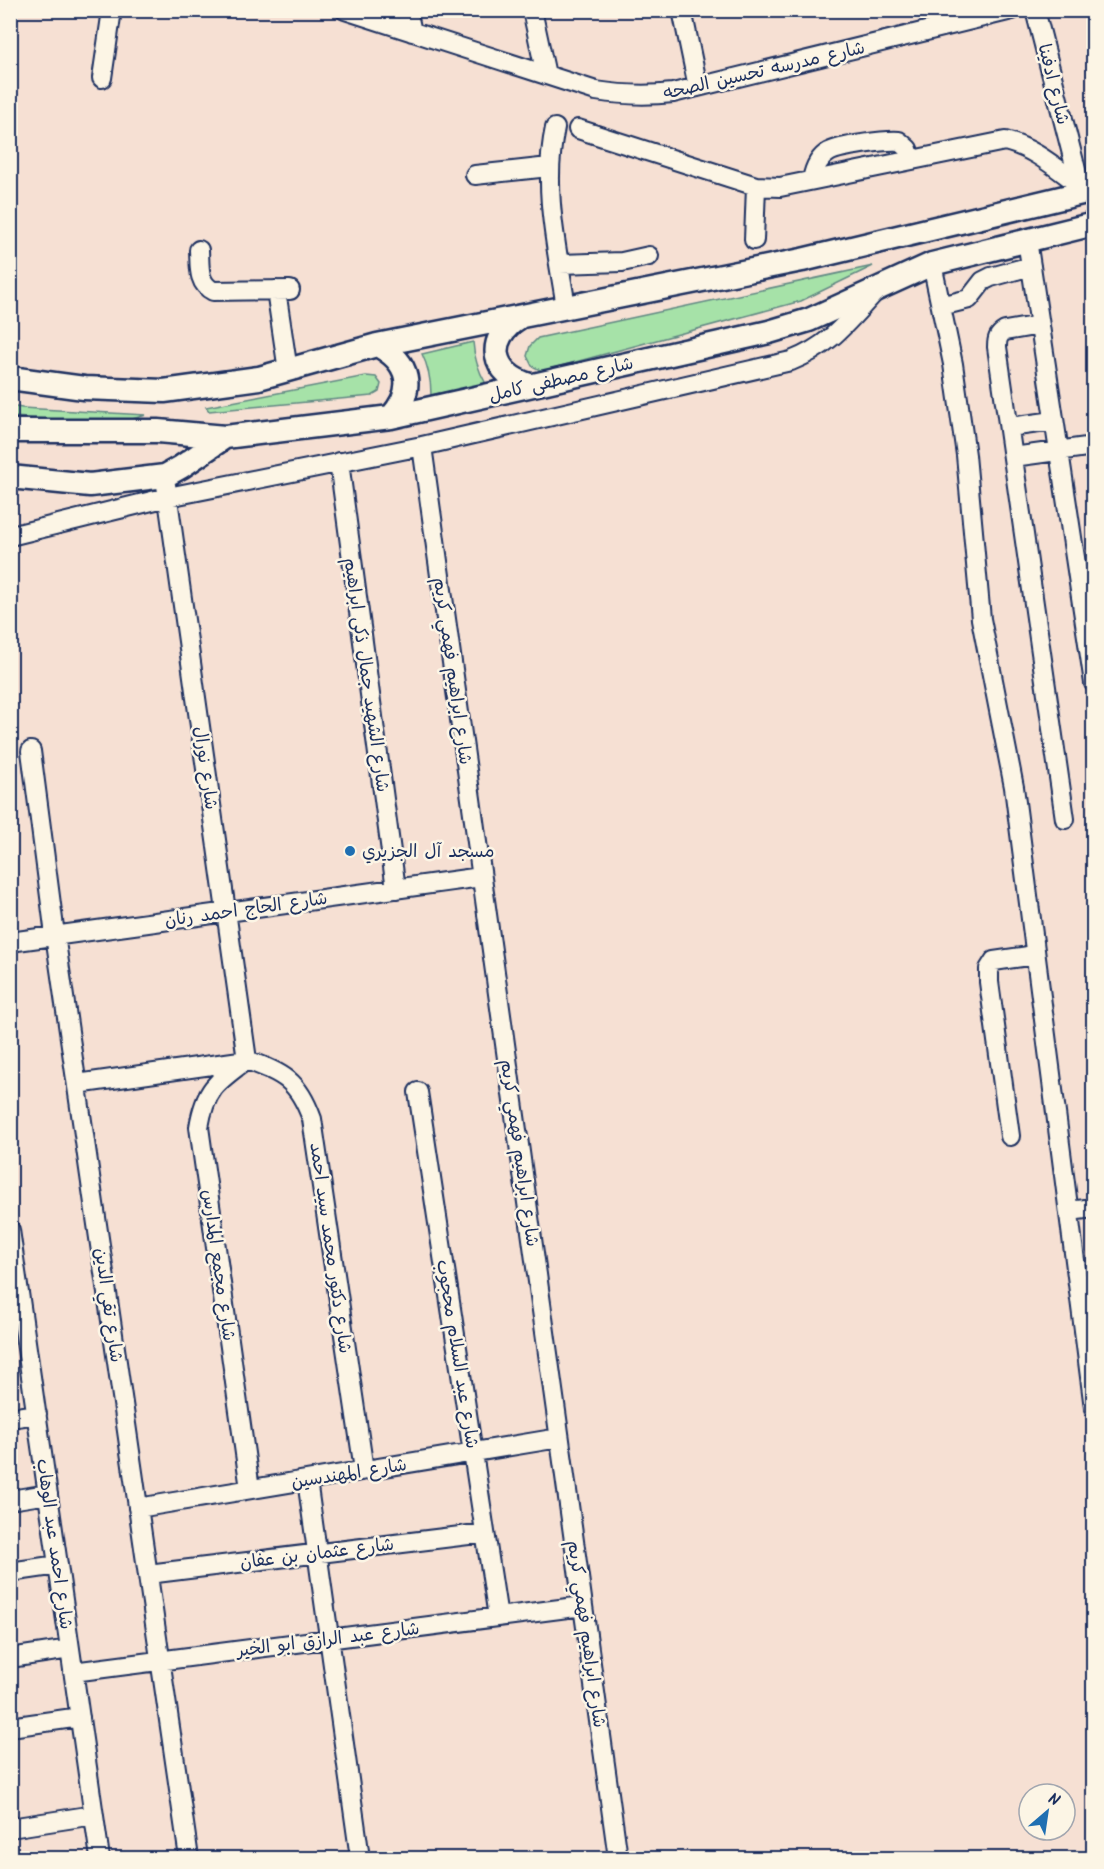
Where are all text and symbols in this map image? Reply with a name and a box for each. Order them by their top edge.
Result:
street label: شارع مدرسه تحسين الصحه [661,34,868,109]
street label: شارع ادفينا [1028,41,1077,128]
street label: شارع مصطفى كامل [486,350,637,411]
street label: شارع الشهيد جمال ذكى ابراهيم [335,556,396,794]
street label: شارع ابراهيم فهمي كريم [424,576,479,767]
street label: شارع نورال [184,725,225,812]
place label: مسجد آل الجزيري [362,838,495,867]
marker: مسجد آل الجزيري [343,844,357,858]
street label: شارع الحاج احمد رنان [163,885,329,936]
street label: شارع ابراهيم فهمي كريم [491,1058,546,1249]
street label: شارع دكتور محمد سيد احمد [300,1141,359,1355]
street label: شارع مجمع المدارس [193,1188,243,1343]
street label: شارع تقي الدين [85,1246,130,1364]
street label: شارع عبد السلام محجوب [427,1258,486,1451]
street label: شارع المهندسين [289,1451,409,1498]
street label: شارع احمد عبد الوهاب [27,1457,80,1632]
street label: شارع عثمان بن عفان [239,1531,396,1578]
street label: شارع ابراهيم فهمي كريم [558,1539,613,1730]
street label: شارع عبد الرازق ابو الخير [233,1615,421,1666]
north arrow [1017,1782,1077,1842]
text: N [1043,1787,1064,1814]

